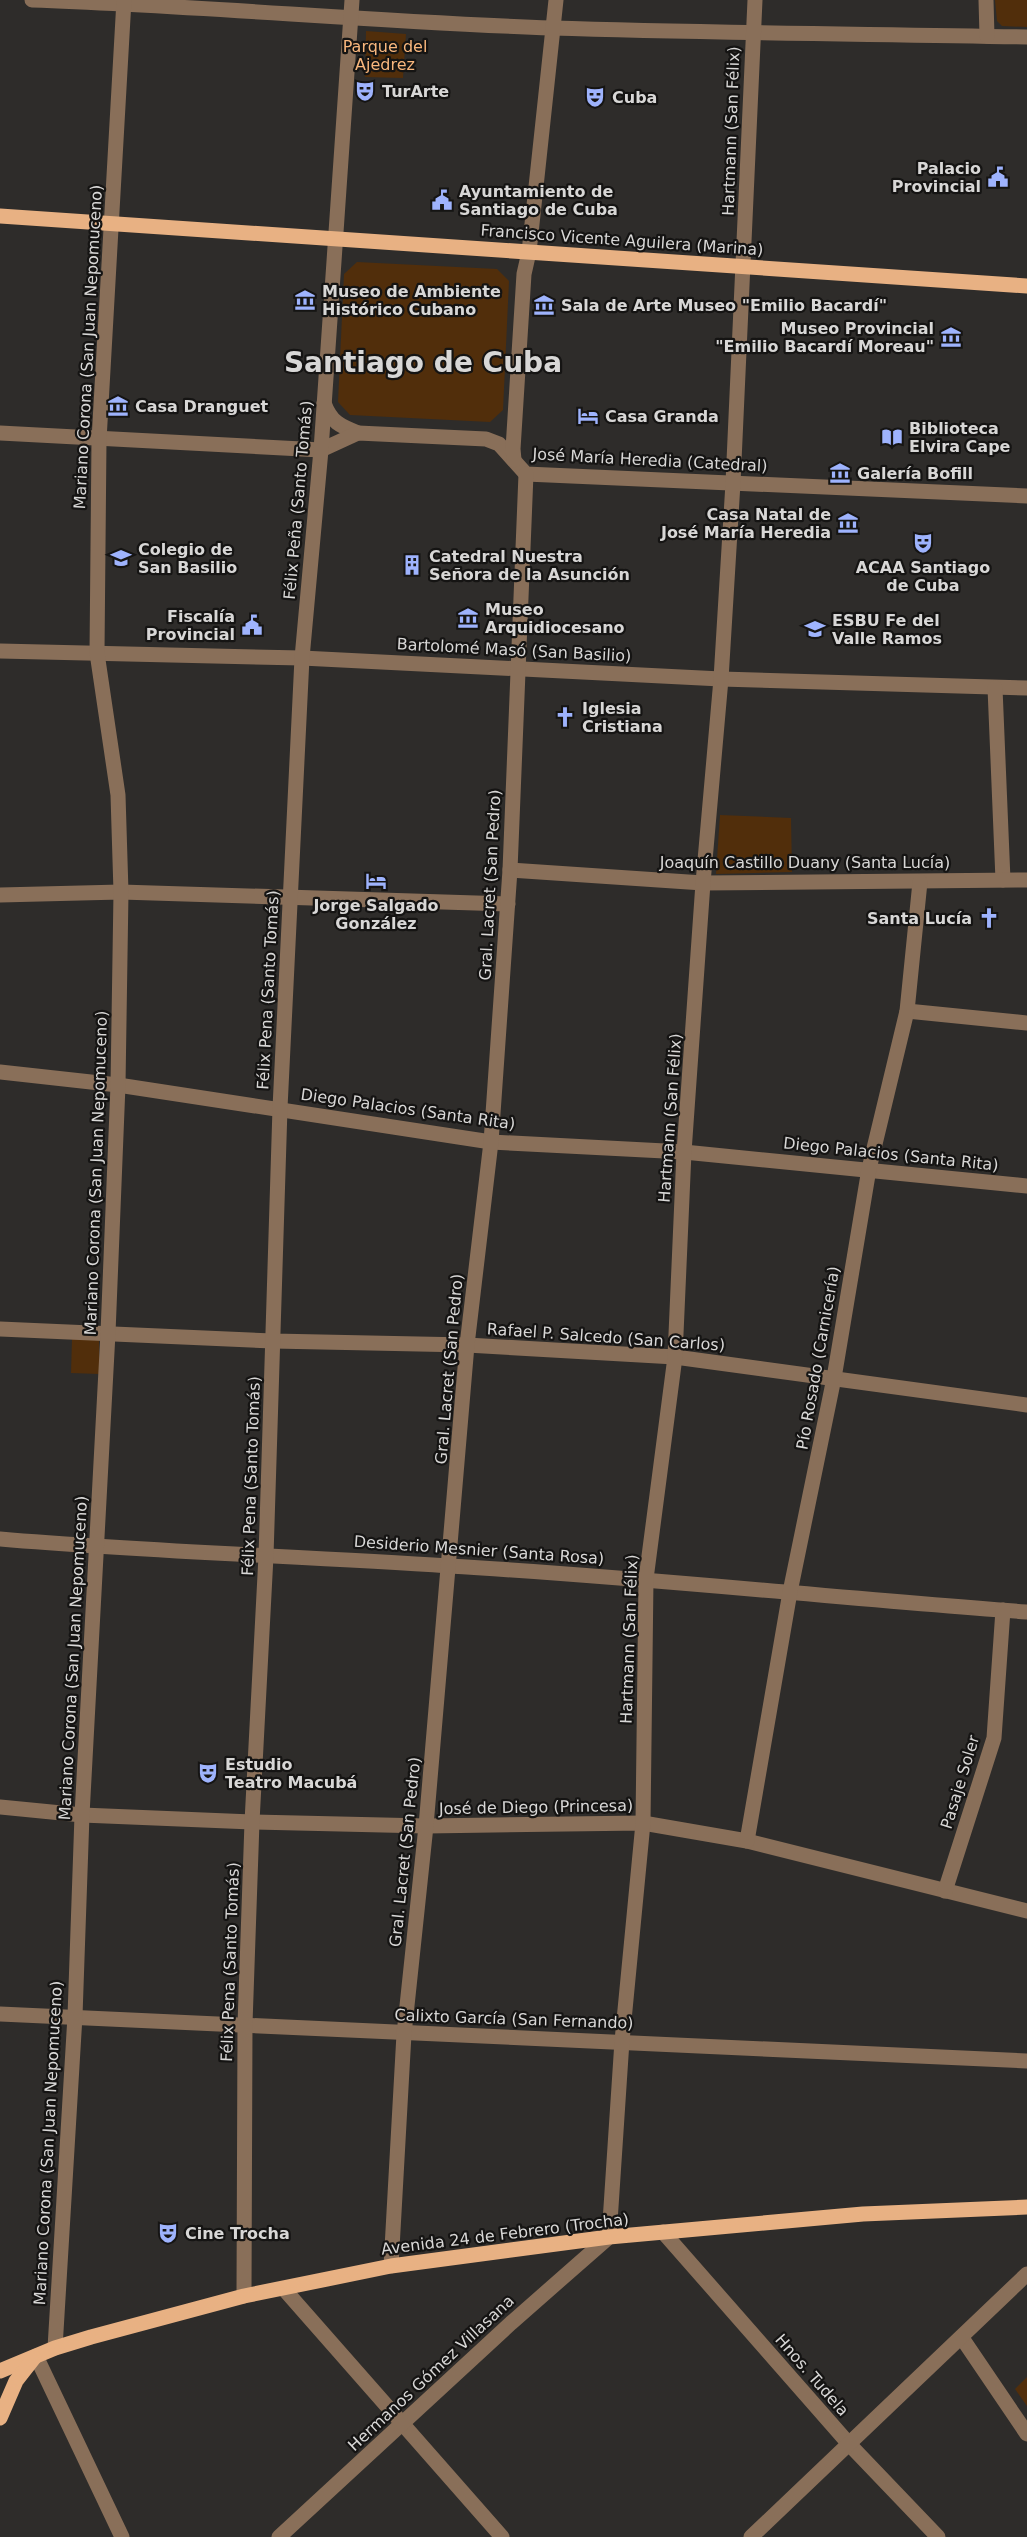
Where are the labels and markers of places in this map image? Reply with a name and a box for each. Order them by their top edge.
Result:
theatre icon: TurArte [353,79,377,103]
place label: TurArte [382,82,449,101]
theatre icon: Cuba [583,85,607,109]
place label: Cuba [612,88,657,107]
place label: Palacio Provincial [892,159,981,196]
public building icon: Palacio Provincial [986,165,1010,189]
place label: Ayuntamiento de Santiago de Cuba [459,182,618,219]
public building icon: Ayuntamiento de Santiago de Cuba [430,188,454,212]
place label: Museo de Ambiente Histórico Cubano [322,282,501,319]
museum icon: Museo de Ambiente Histórico Cubano [293,288,317,312]
museum icon: Sala de Arte Museo "Emilio Bacardí" [532,293,556,317]
place label: Sala de Arte Museo "Emilio Bacardí" [561,296,887,315]
place label: Museo Provincial "Emilio Bacardí Moreau" [715,319,934,356]
museum icon: Museo Provincial "Emilio Bacardí Moreau" [939,325,963,349]
museum icon: Casa Dranguet [106,394,130,418]
place label: Casa Dranguet [135,397,268,416]
hotel icon: Casa Granda [576,404,600,428]
place label: Casa Granda [605,407,719,426]
place label: Biblioteca Elvira Cape [909,419,1011,456]
library icon: Biblioteca Elvira Cape [880,425,904,449]
museum icon: Galería Bofill [828,461,852,485]
place label: Galería Bofill [857,464,973,483]
place label: Casa Natal de José María Heredia [660,505,831,542]
museum icon: Casa Natal de José María Heredia [836,511,860,535]
theatre icon: ACAA Santiago de Cuba [911,531,935,555]
place label: Colegio de San Basilio [138,540,237,577]
school or university icon: Colegio de San Basilio [109,546,133,570]
place label: Catedral Nuestra Señora de la Asunción [429,547,630,584]
building icon: Catedral Nuestra Señora de la Asunción [400,553,424,577]
place label: ACAA Santiago de Cuba [856,558,990,595]
place label: Museo Arquidiocesano [485,600,625,637]
museum icon: Museo Arquidiocesano [456,606,480,630]
place label: Fiscalía Provincial [146,607,235,644]
place label: ESBU Fe del Valle Ramos [832,611,942,648]
public building icon: Fiscalía Provincial [240,613,264,637]
school or university icon: ESBU Fe del Valle Ramos [803,617,827,641]
place label: Iglesia Cristiana [582,699,663,736]
church icon: Iglesia Cristiana [553,705,577,729]
hotel icon: Jorge Salgado González [364,869,388,893]
place label: Jorge Salgado González [312,896,439,933]
church icon: Santa Lucía [977,906,1001,930]
place label: Santa Lucía [867,909,972,928]
place label: Estudio Teatro Macubá [225,1755,357,1792]
theatre icon: Estudio Teatro Macubá [196,1761,220,1785]
theatre icon: Cine Trocha [156,2221,180,2245]
place label: Cine Trocha [185,2224,290,2243]

